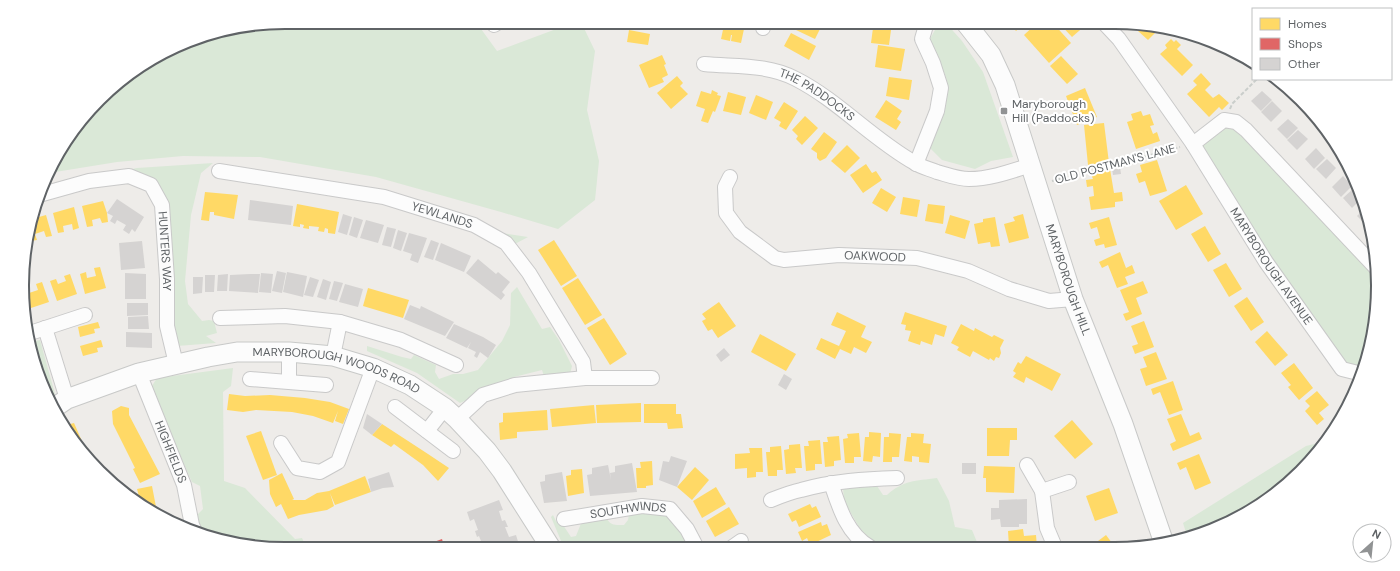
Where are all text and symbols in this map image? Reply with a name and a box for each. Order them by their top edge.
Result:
legend [1252,8,1392,80]
text: Homes [1288,16,1327,32]
text: Shops [1288,36,1323,52]
text: Other [1288,56,1321,72]
street label: THE PADDOCKS [777,65,858,125]
place label: Maryborough Hill (Paddocks) [1012,96,1094,126]
marker: Maryborough Hill (Paddocks) [999,106,1009,116]
street label: OLD POSTMAN'S LANE [1053,140,1177,188]
street label: YEWLANDS [410,198,475,232]
street label: MARYBOROUGH AVENUE [1226,205,1316,328]
street label: HUNTERS WAY [154,211,175,291]
street label: MARYBOROUGH HILL [1042,222,1095,338]
street label: OAKWOOD [844,247,906,266]
street label: MARYBOROUGH WOODS ROAD [253,344,423,397]
street label: HIGHFIELDS [151,418,190,485]
street label: SOUTHWINDS [589,498,667,523]
north arrow [1352,523,1392,563]
text: N [1370,526,1383,542]

